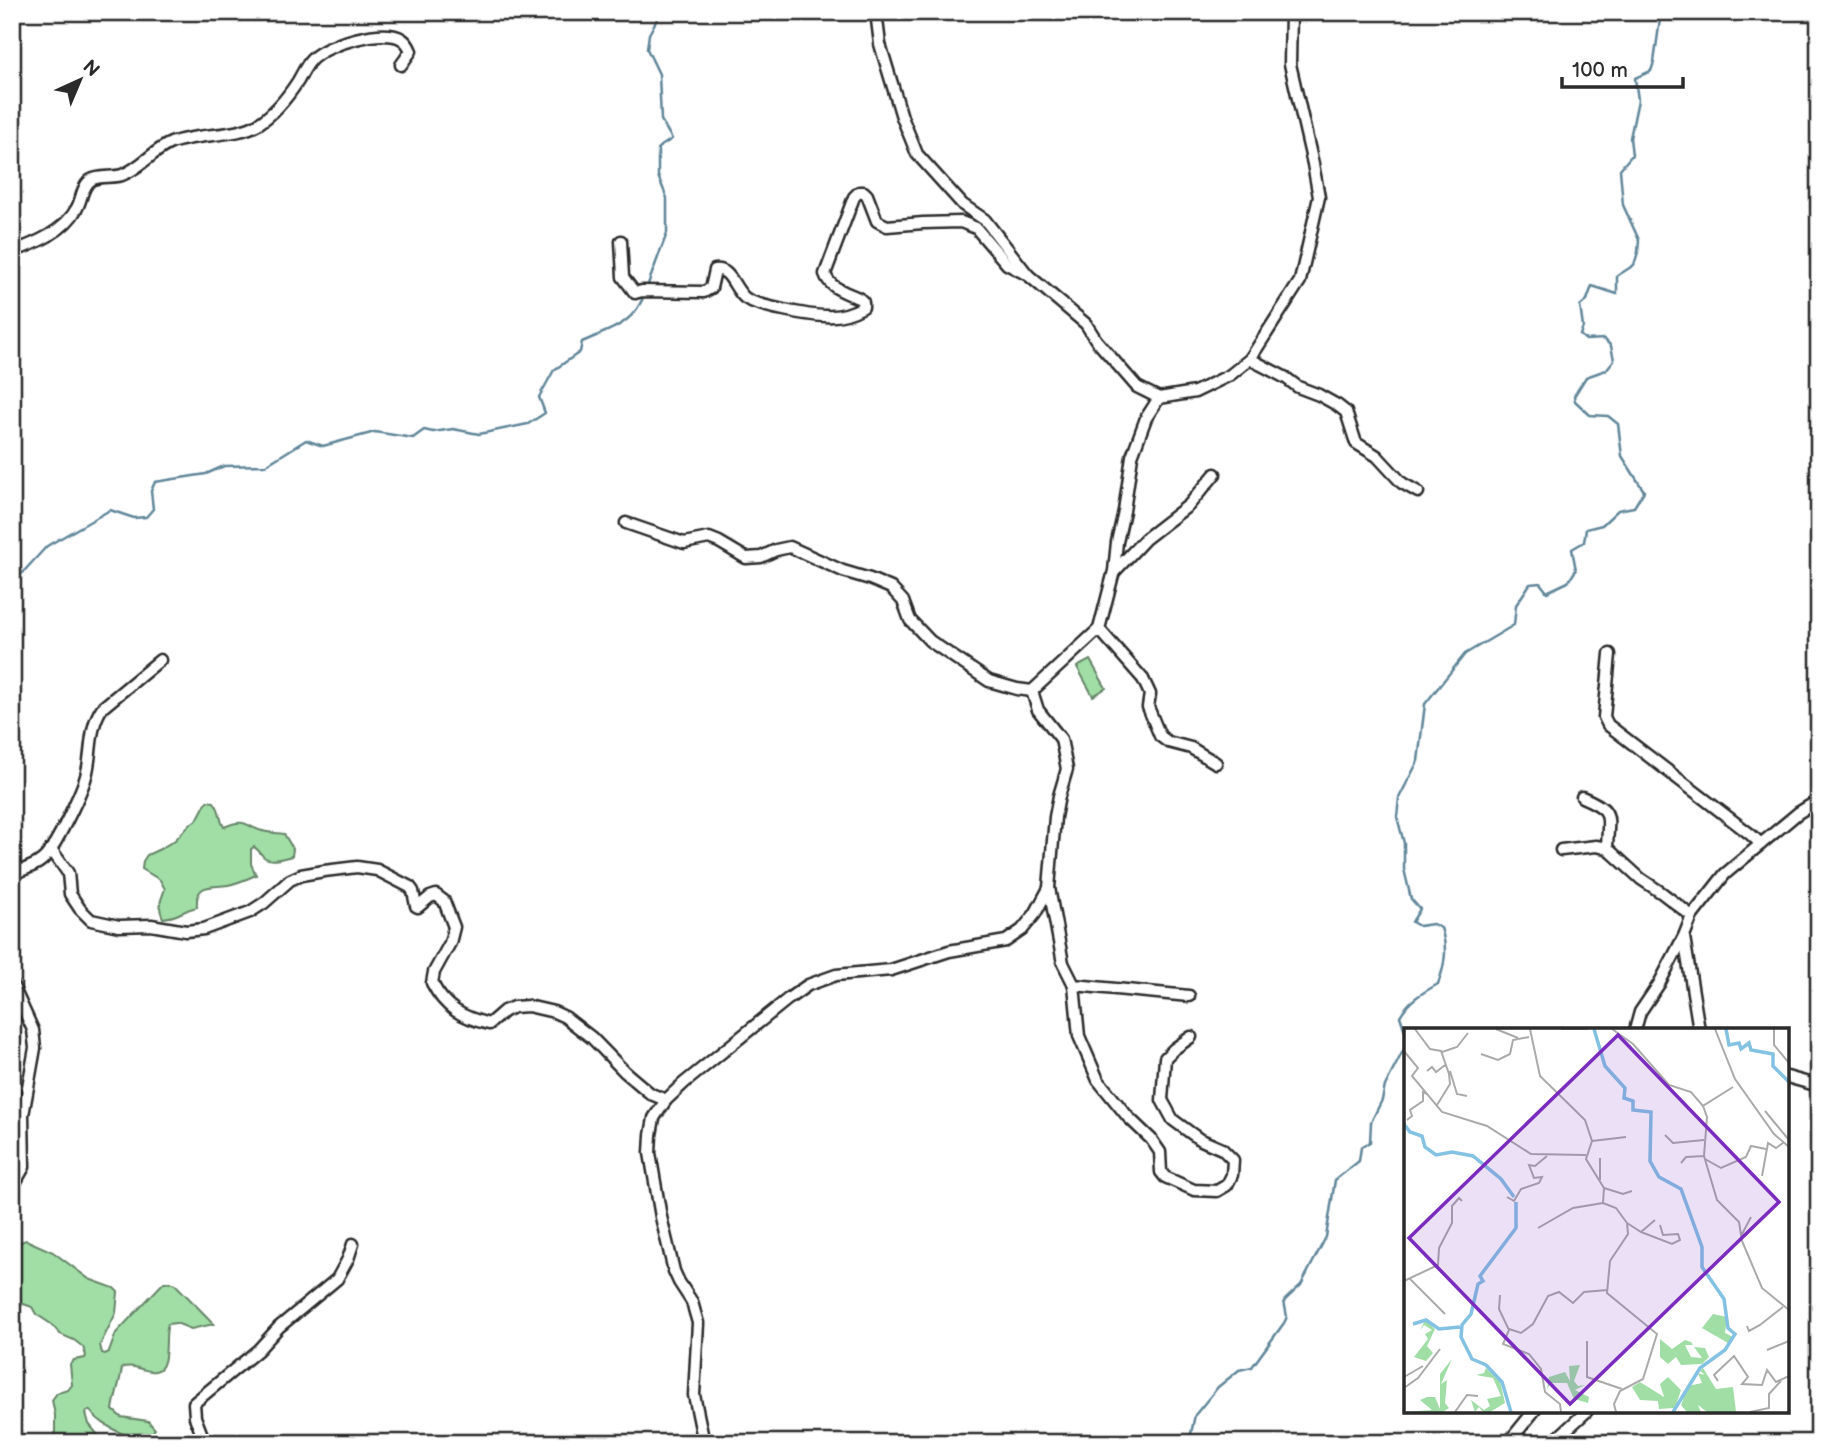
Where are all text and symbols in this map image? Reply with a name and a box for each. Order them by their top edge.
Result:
north arrow [46,46,116,116]
scale bar [1562,46,1682,90]
text: N [78,56,104,82]
text: 100 m [1572,58,1628,83]
inset map [1404,1028,1789,1413]

